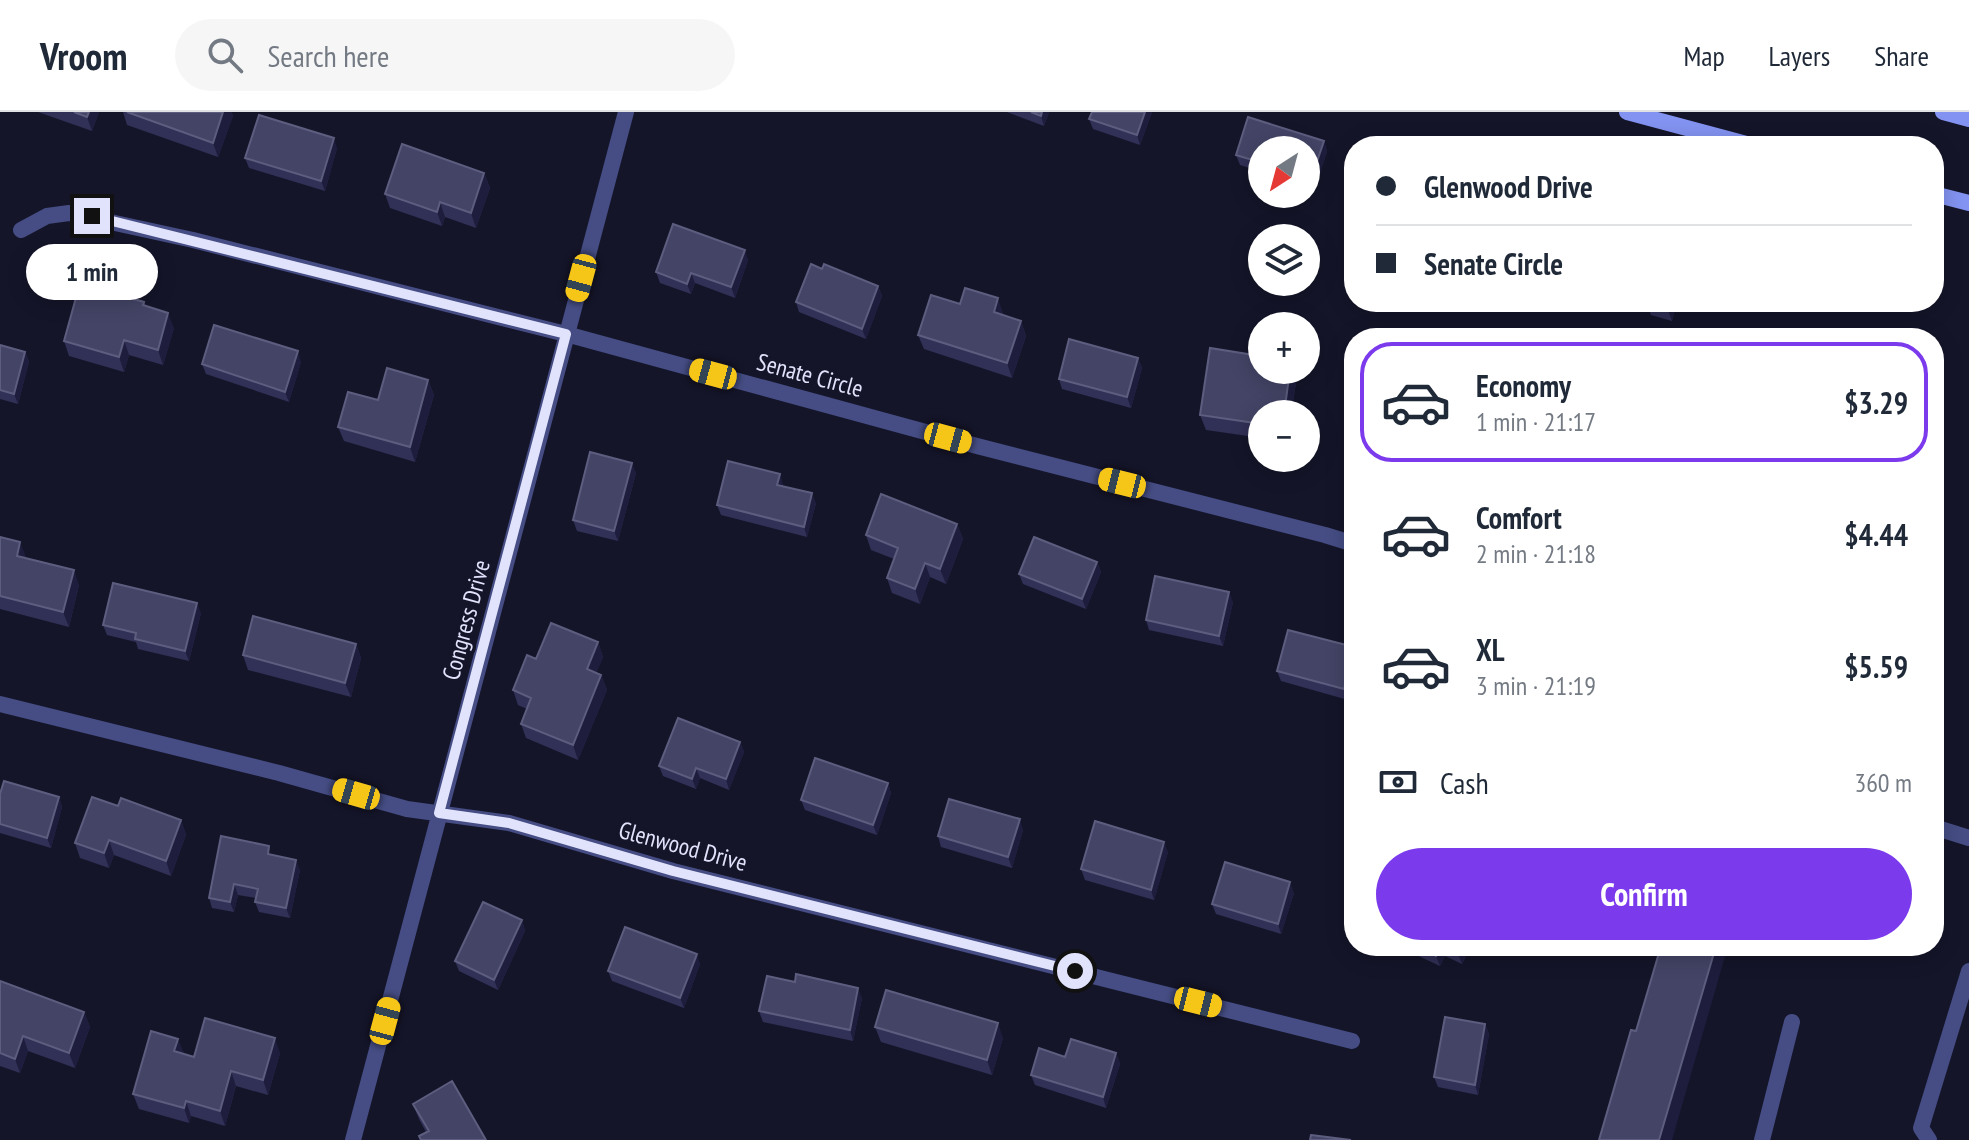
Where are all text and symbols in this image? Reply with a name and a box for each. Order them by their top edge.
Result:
search box [175,19,735,91]
text: Vroom [40,31,127,80]
icon: search [203,33,247,77]
text: Search here [267,36,389,75]
text: Map [1683,37,1725,74]
text: Layers [1769,37,1830,74]
text: Share [1874,37,1929,74]
north arrow [1248,136,1320,208]
map controls [1248,136,1320,472]
text: Glenwood Drive [1424,167,1593,206]
route end [74,198,110,234]
button: layers [1248,224,1320,296]
callout: 1 min [26,244,158,300]
text: Senate Circle [1424,244,1563,283]
car [563,252,599,304]
text: 1 min [66,255,118,288]
button: + [1248,312,1320,384]
street label: Senate Circle [754,346,866,404]
car [687,356,739,392]
icon: car [1380,366,1452,438]
text: Economy [1476,366,1571,405]
text: $3.29 [1844,383,1908,422]
button: − [1248,400,1320,472]
text: 1 min · 21:17 [1476,405,1596,438]
car [922,420,974,456]
car [1096,466,1148,500]
icon: car [1380,498,1452,570]
text: Comfort [1476,498,1562,537]
text: $4.44 [1844,515,1908,554]
text: 2 min · 21:18 [1476,537,1596,570]
street label: Congress Drive [435,557,497,683]
icon: car [1380,630,1452,702]
text: XL [1476,630,1505,669]
text: $5.59 [1844,647,1908,686]
text: 3 min · 21:19 [1476,669,1596,702]
icon: cash [1376,760,1420,804]
text: Cash [1440,763,1489,802]
text: 360 m [1854,766,1912,799]
car [330,776,382,812]
street label: Glenwood Drive [615,814,751,878]
button: Confirm [1376,848,1912,940]
route start [1057,953,1093,989]
car [1172,985,1224,1019]
car [367,995,403,1047]

